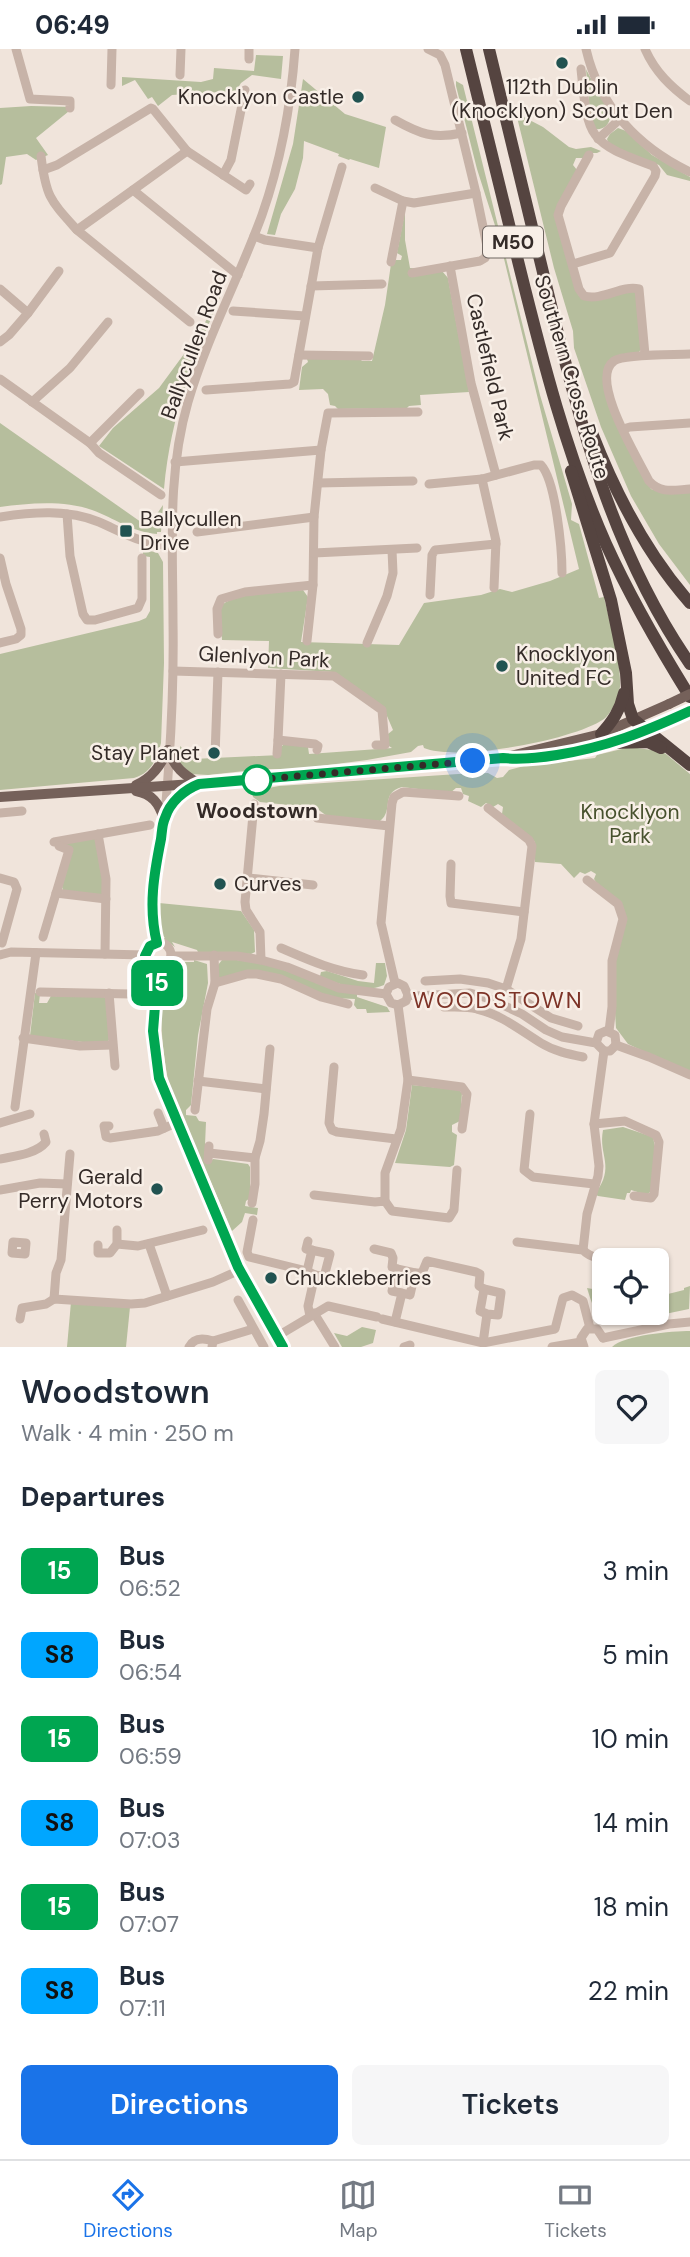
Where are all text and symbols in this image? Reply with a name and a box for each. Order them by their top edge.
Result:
text: 06:49 [35,8,110,42]
marker: 112th Dublin (Knocklyon) Scout Den [554,55,570,71]
place label: 112th Dublin (Knocklyon) Scout Den [451,73,673,125]
place label: Knocklyon Castle [178,83,344,111]
marker: Knocklyon Castle [350,89,366,105]
road number: M50 [483,227,543,258]
street label: Ballycullen Road [154,267,234,423]
street label: Southern Cross Route [528,272,616,483]
street label: Castlefield Park [459,291,521,444]
place label: Ballycullen Drive [140,505,242,557]
marker: Ballycullen Drive [118,523,134,539]
street label: Glenlyon Park [198,640,331,674]
place label: Knocklyon United FC [516,640,615,692]
marker: Knocklyon United FC [494,658,510,674]
place label: Stay Planet [91,739,200,767]
your location [455,743,490,778]
marker: Stay Planet [206,745,222,761]
marker: Woodstown [242,765,272,795]
place label: Woodstown [196,797,318,825]
park label: Knocklyon Park [580,798,680,850]
place label: Curves [234,870,302,898]
marker: Curves [212,876,228,892]
line badge: 15 [125,960,188,1006]
text: 15 [145,967,169,998]
district label: WOODSTOWN [412,985,584,1015]
place label: Gerald Perry Motors [18,1163,143,1215]
marker: Gerald Perry Motors [149,1181,165,1197]
map controls [592,1248,669,1325]
button: locate [592,1248,669,1325]
place label: Chuckleberries [285,1264,432,1292]
marker: Chuckleberries [263,1270,279,1286]
text: Woodstown [21,1370,210,1413]
button: heart [595,1370,669,1444]
text: Walk · 4 min · 250 m [21,1418,234,1448]
text: Departures [21,1480,165,1514]
text: Bus [119,1539,165,1573]
text: 3 min [602,1554,669,1588]
text: 15 [48,1555,71,1586]
text: 06:52 [119,1573,181,1603]
text: Bus [119,1623,165,1657]
text: 5 min [602,1638,669,1672]
text: S8 [45,1639,74,1670]
text: 06:54 [119,1657,182,1687]
text: Bus [119,1707,165,1741]
text: 10 min [592,1722,669,1756]
text: 15 [48,1723,71,1754]
text: 06:59 [119,1741,182,1771]
text: Bus [119,1791,165,1825]
text: 14 min [594,1806,669,1840]
text: S8 [45,1807,74,1838]
text: 07:03 [119,1825,181,1855]
text: Bus [119,1875,165,1909]
text: 18 min [594,1890,669,1924]
text: 15 [48,1891,71,1922]
text: 07:07 [119,1909,179,1939]
text: Bus [119,1959,165,1993]
text: 22 min [588,1974,669,2008]
text: S8 [45,1975,74,2006]
text: 07:11 [119,1993,166,2023]
button: Directions [21,2065,338,2145]
button: Tickets [352,2065,669,2145]
tab: Directions [83,2176,173,2243]
tab: Map [339,2176,378,2243]
tab: Tickets [544,2176,607,2243]

